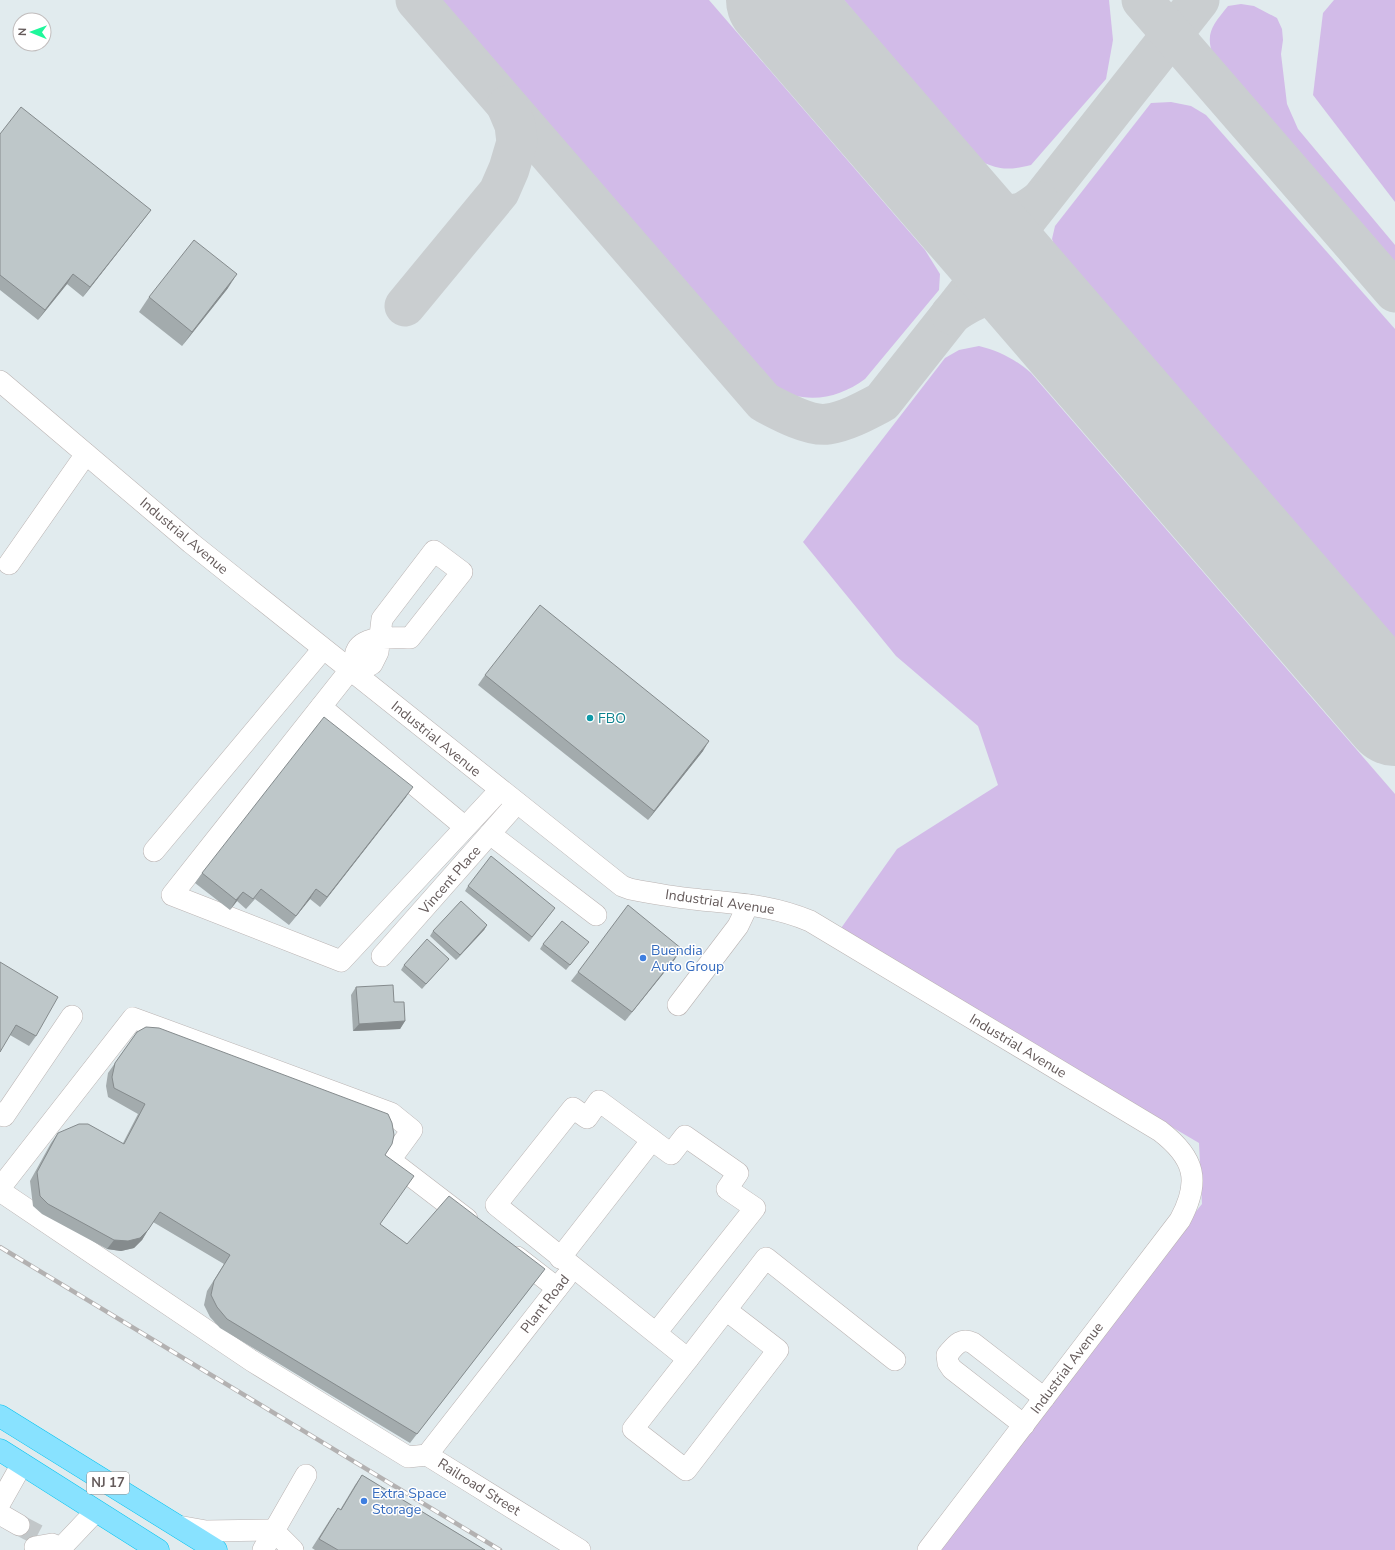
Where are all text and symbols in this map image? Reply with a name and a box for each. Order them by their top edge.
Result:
north arrow [12,12,52,52]
text: N [15,28,30,36]
street label: Industrial Avenue [136,493,232,579]
street label: Industrial Avenue [387,697,485,781]
place label: FBO [598,709,626,728]
marker: FBO [585,713,595,723]
street label: Vincent Place [414,842,485,919]
street label: Industrial Avenue [664,885,776,919]
place label: Buendia Auto Group [651,941,724,976]
marker: Buendia Auto Group [638,953,648,963]
street label: Industrial Avenue [966,1009,1070,1083]
street label: Plant Road [516,1271,574,1337]
street label: Industrial Avenue [1026,1318,1108,1418]
street label: Railroad Street [434,1454,524,1520]
road number: NJ 17 [87,1472,129,1494]
place label: Extra Space Storage [372,1484,446,1519]
marker: Extra Space Storage [359,1496,369,1506]

